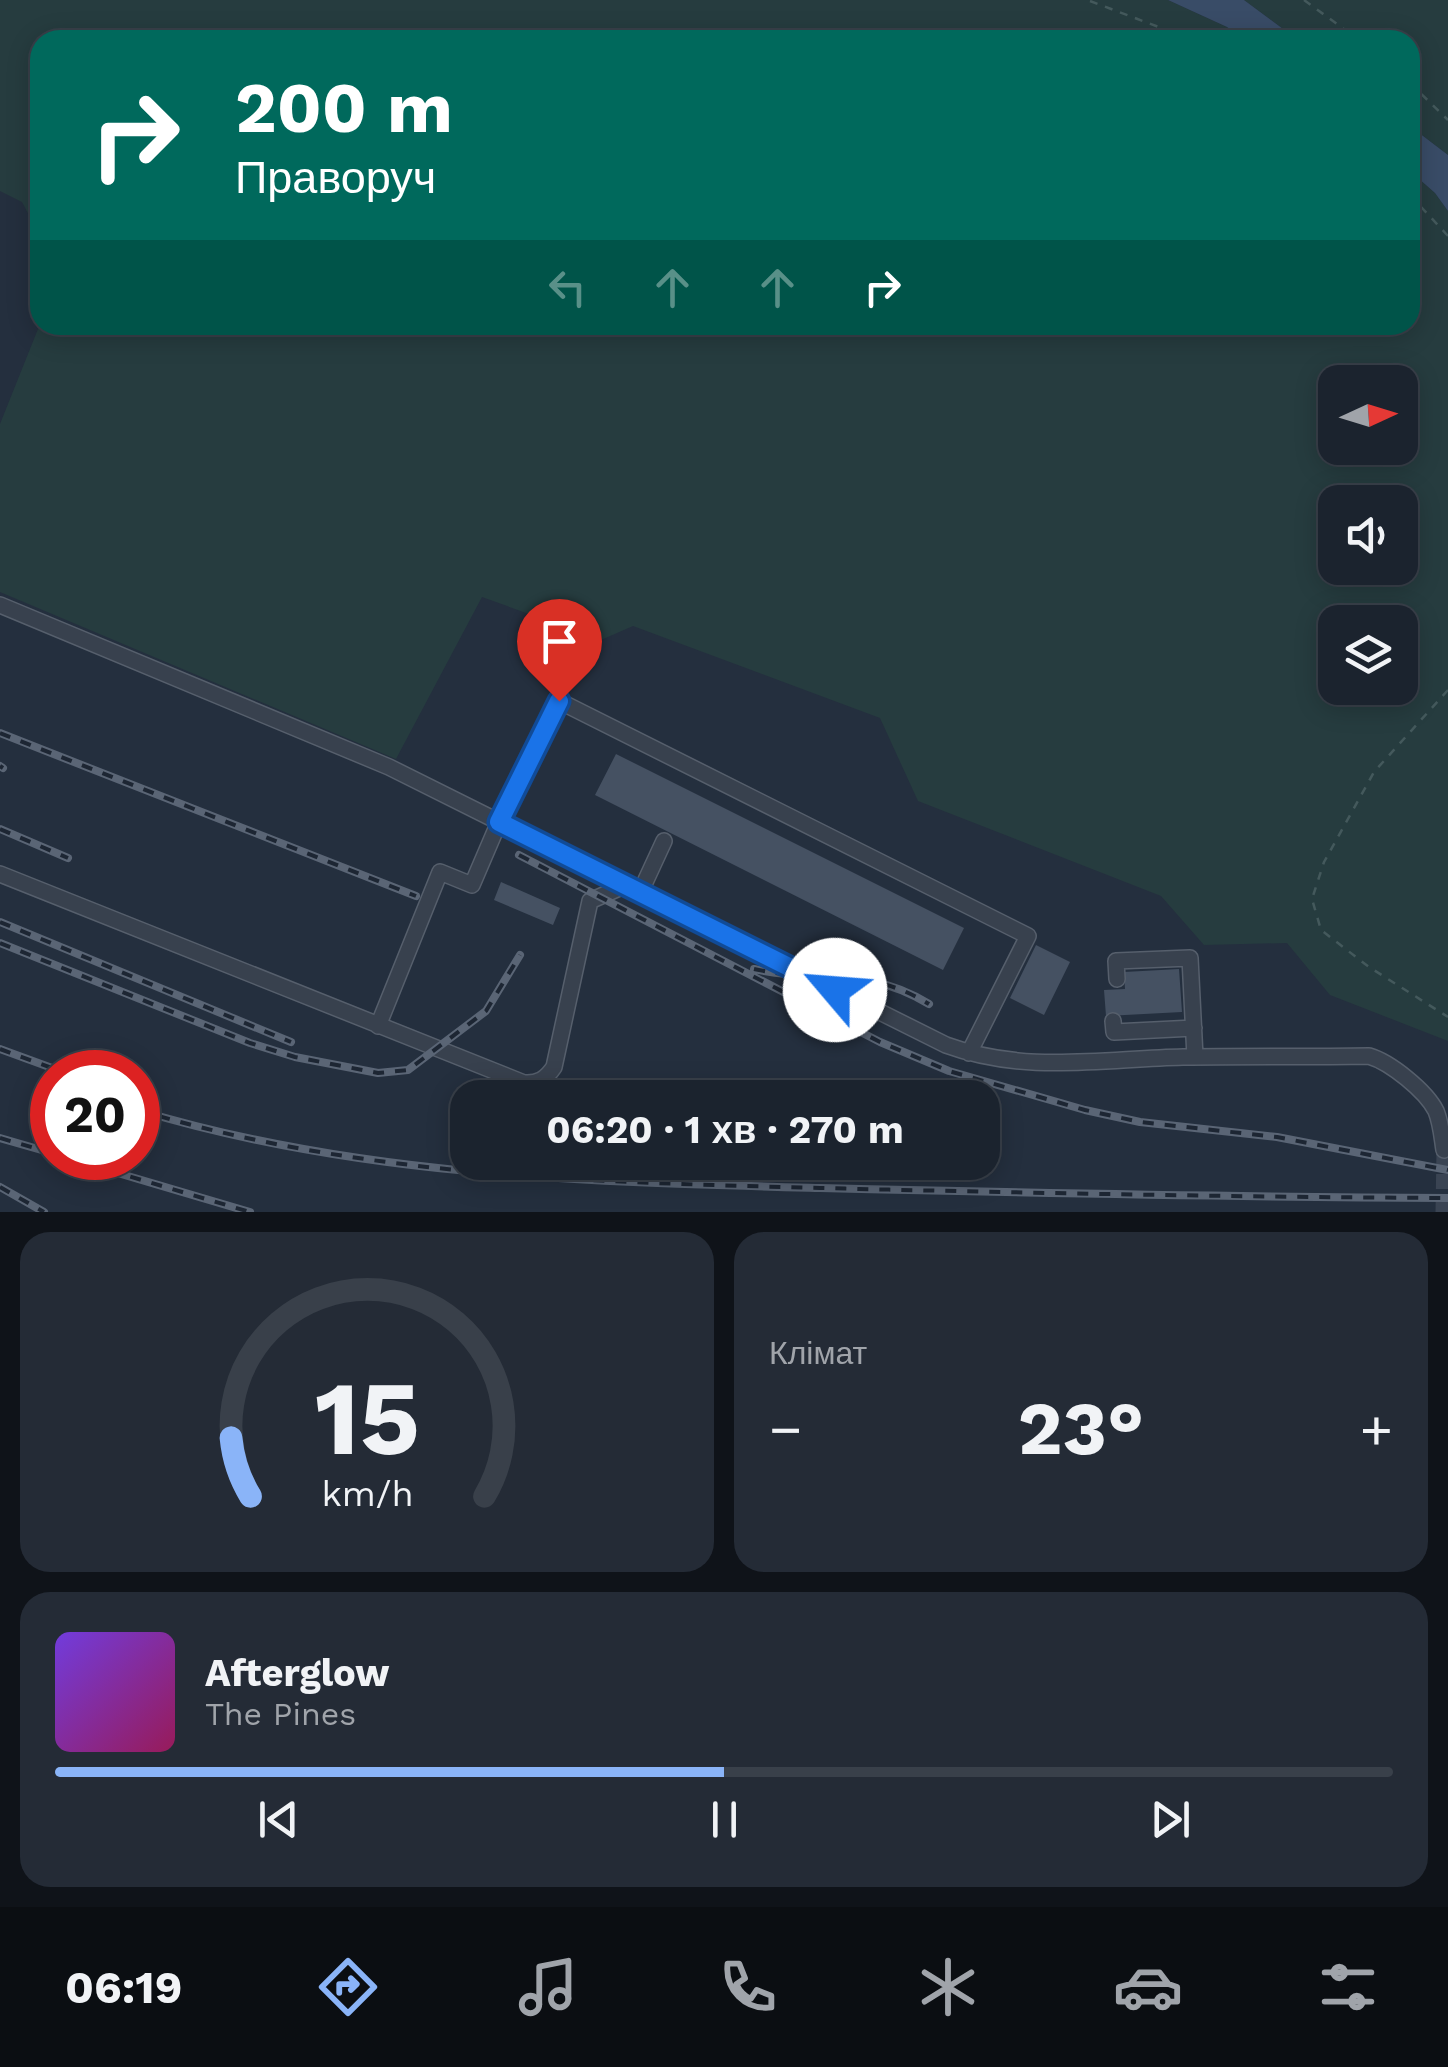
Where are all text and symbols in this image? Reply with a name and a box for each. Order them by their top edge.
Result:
text: 200 m [235,67,453,149]
icon: right [70,70,200,200]
text: Праворуч [235,151,436,204]
icon: left [540,260,595,315]
icon: ahead [645,260,700,315]
icon: ahead [750,260,805,315]
icon: right [855,260,910,315]
north arrow [1318,365,1418,465]
map controls [1318,365,1418,705]
button: sound [1318,485,1418,585]
pin [517,599,602,702]
button: layers [1318,605,1418,705]
icon: arrive [532,614,587,669]
position arrow [783,938,887,1042]
speed limit sign: 20 [30,1050,160,1180]
text: 06:20 · 1 хв · 270 m [546,1108,904,1152]
text: Клімат [769,1334,867,1372]
text: 15 [314,1357,420,1479]
text: 23° [1018,1384,1144,1472]
text: − [769,1397,802,1461]
text: + [1360,1397,1393,1461]
text: km/h [321,1473,413,1515]
text: Afterglow [205,1651,390,1695]
text: The Pines [205,1695,356,1733]
icon: previous [251,1792,306,1847]
icon: pause [697,1792,752,1847]
icon: next [1143,1792,1198,1847]
icon: directions [313,1952,383,2022]
icon: music [513,1952,583,2022]
icon: phone [713,1952,783,2022]
icon: climate [913,1952,983,2022]
icon: car [1113,1952,1183,2022]
icon: filters [1313,1952,1383,2022]
text: 06:19 [65,1961,182,2014]

